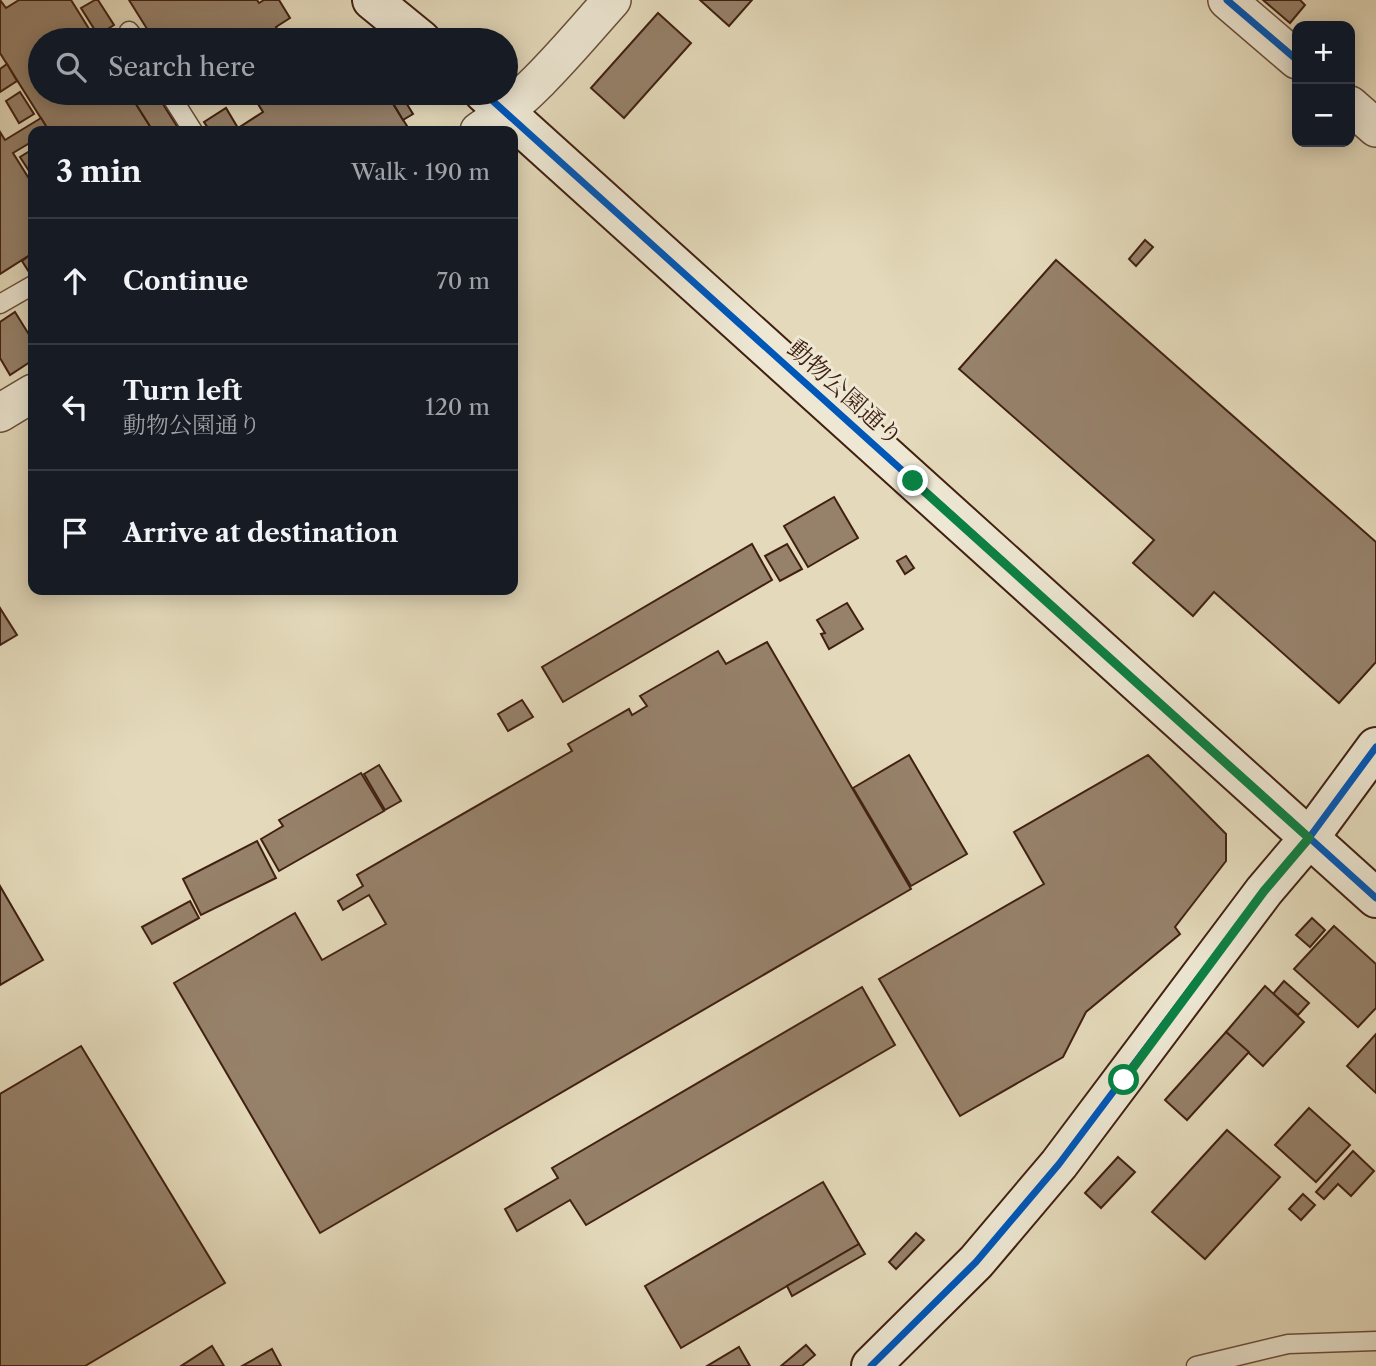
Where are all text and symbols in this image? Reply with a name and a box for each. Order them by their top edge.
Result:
map controls [1292,21,1355,147]
button: + [1292,21,1355,84]
search box [28,28,518,105]
icon: search [52,48,90,86]
text: Search here [108,51,255,83]
button: − [1292,84,1355,147]
text: 3 min [56,153,142,190]
text: Walk · 190 m [351,158,490,186]
icon: ahead [56,262,94,300]
text: Continue [123,265,248,297]
text: 70 m [437,267,490,295]
street label: 動物公園通り [782,334,909,452]
text: Turn left [123,375,242,407]
icon: left [56,388,94,426]
text: 120 m [425,393,490,421]
text: 動物公園通り [123,411,261,439]
route end [897,465,928,496]
icon: arrive [56,514,94,552]
text: Arrive at destination [123,517,398,549]
route start [1108,1064,1139,1095]

